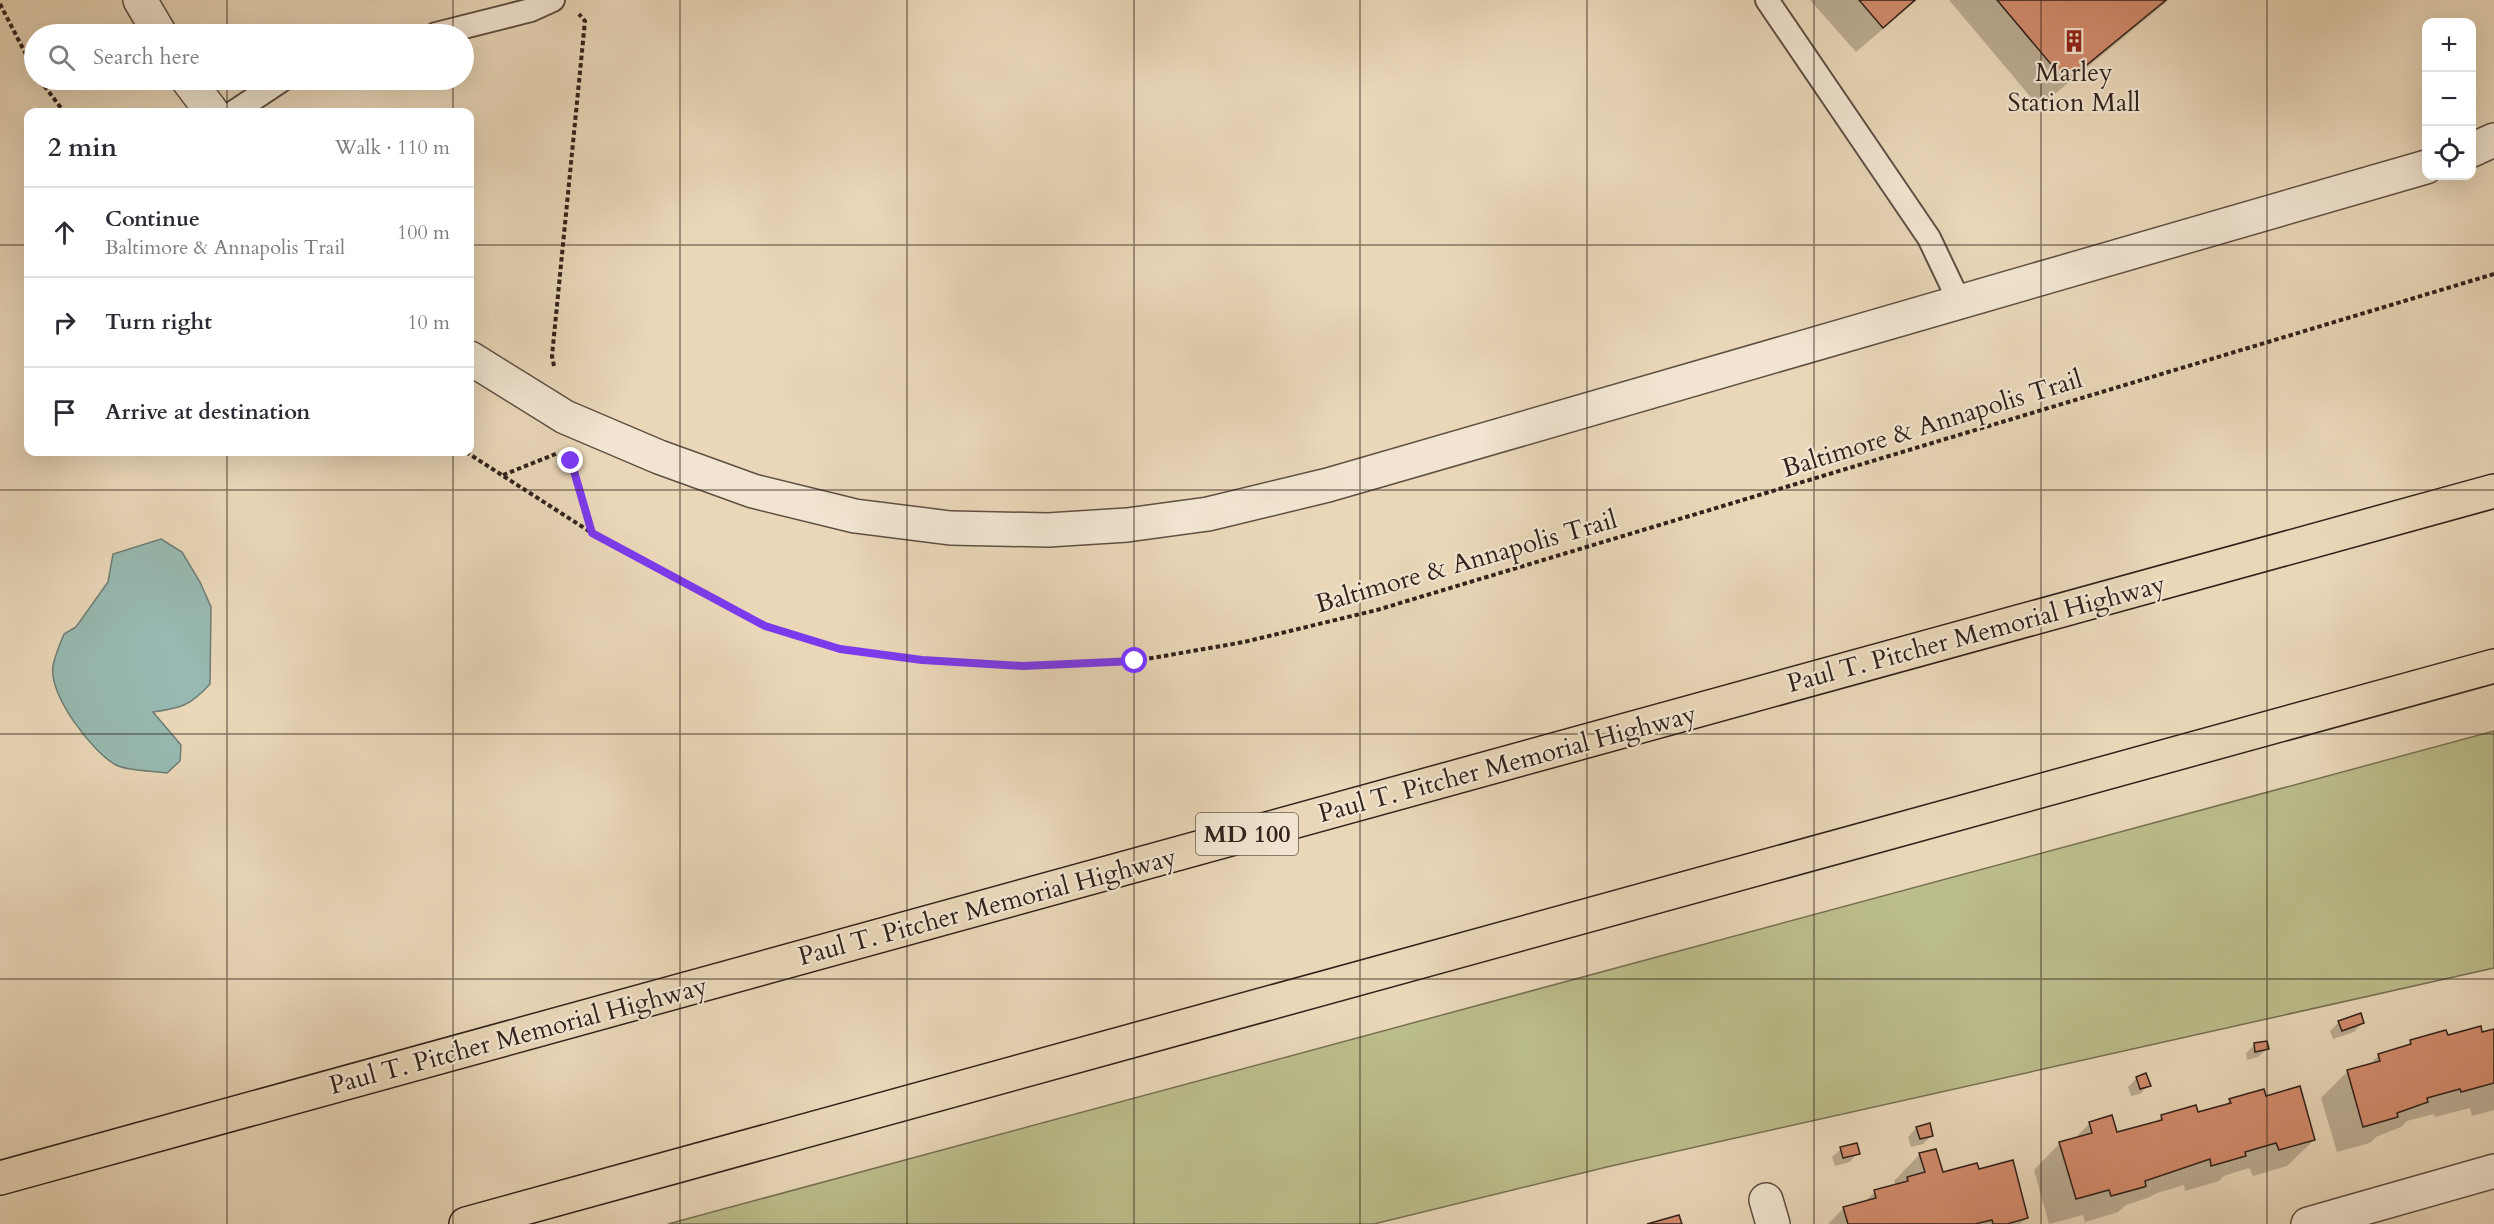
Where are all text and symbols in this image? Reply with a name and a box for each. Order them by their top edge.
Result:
map controls [2422,18,2476,180]
button: + [2422,18,2476,72]
search box [24,24,474,90]
building icon: Marley Station Mall [2061,28,2087,54]
icon: search [45,41,78,74]
text: Search here [93,42,200,72]
place label: Marley Station Mall [2008,55,2141,120]
button: − [2422,72,2476,126]
button: locate [2422,126,2476,180]
text: 2 min [48,130,117,165]
text: Walk · 110 m [335,134,450,161]
text: Continue [105,204,200,234]
icon: ahead [48,216,81,249]
text: 100 m [397,219,450,246]
text: Baltimore & Annapolis Trail [105,234,345,261]
icon: right [48,306,81,339]
text: Turn right [105,307,212,337]
text: 10 m [407,309,450,336]
street label: Baltimore & Annapolis Trail [1778,361,2087,486]
icon: arrive [48,396,81,429]
text: Arrive at destination [105,397,310,427]
route end [557,447,583,473]
street label: Baltimore & Annapolis Trail [1311,502,1621,621]
street label: Paul T. Pitcher Memorial Highway [1783,566,2169,701]
route start [1121,647,1147,673]
street label: Paul T. Pitcher Memorial Highway [1314,696,1700,831]
road number: MD 100 [1196,813,1298,855]
street label: Paul T. Pitcher Memorial Highway [794,839,1180,974]
street label: Paul T. Pitcher Memorial Highway [325,968,711,1103]

